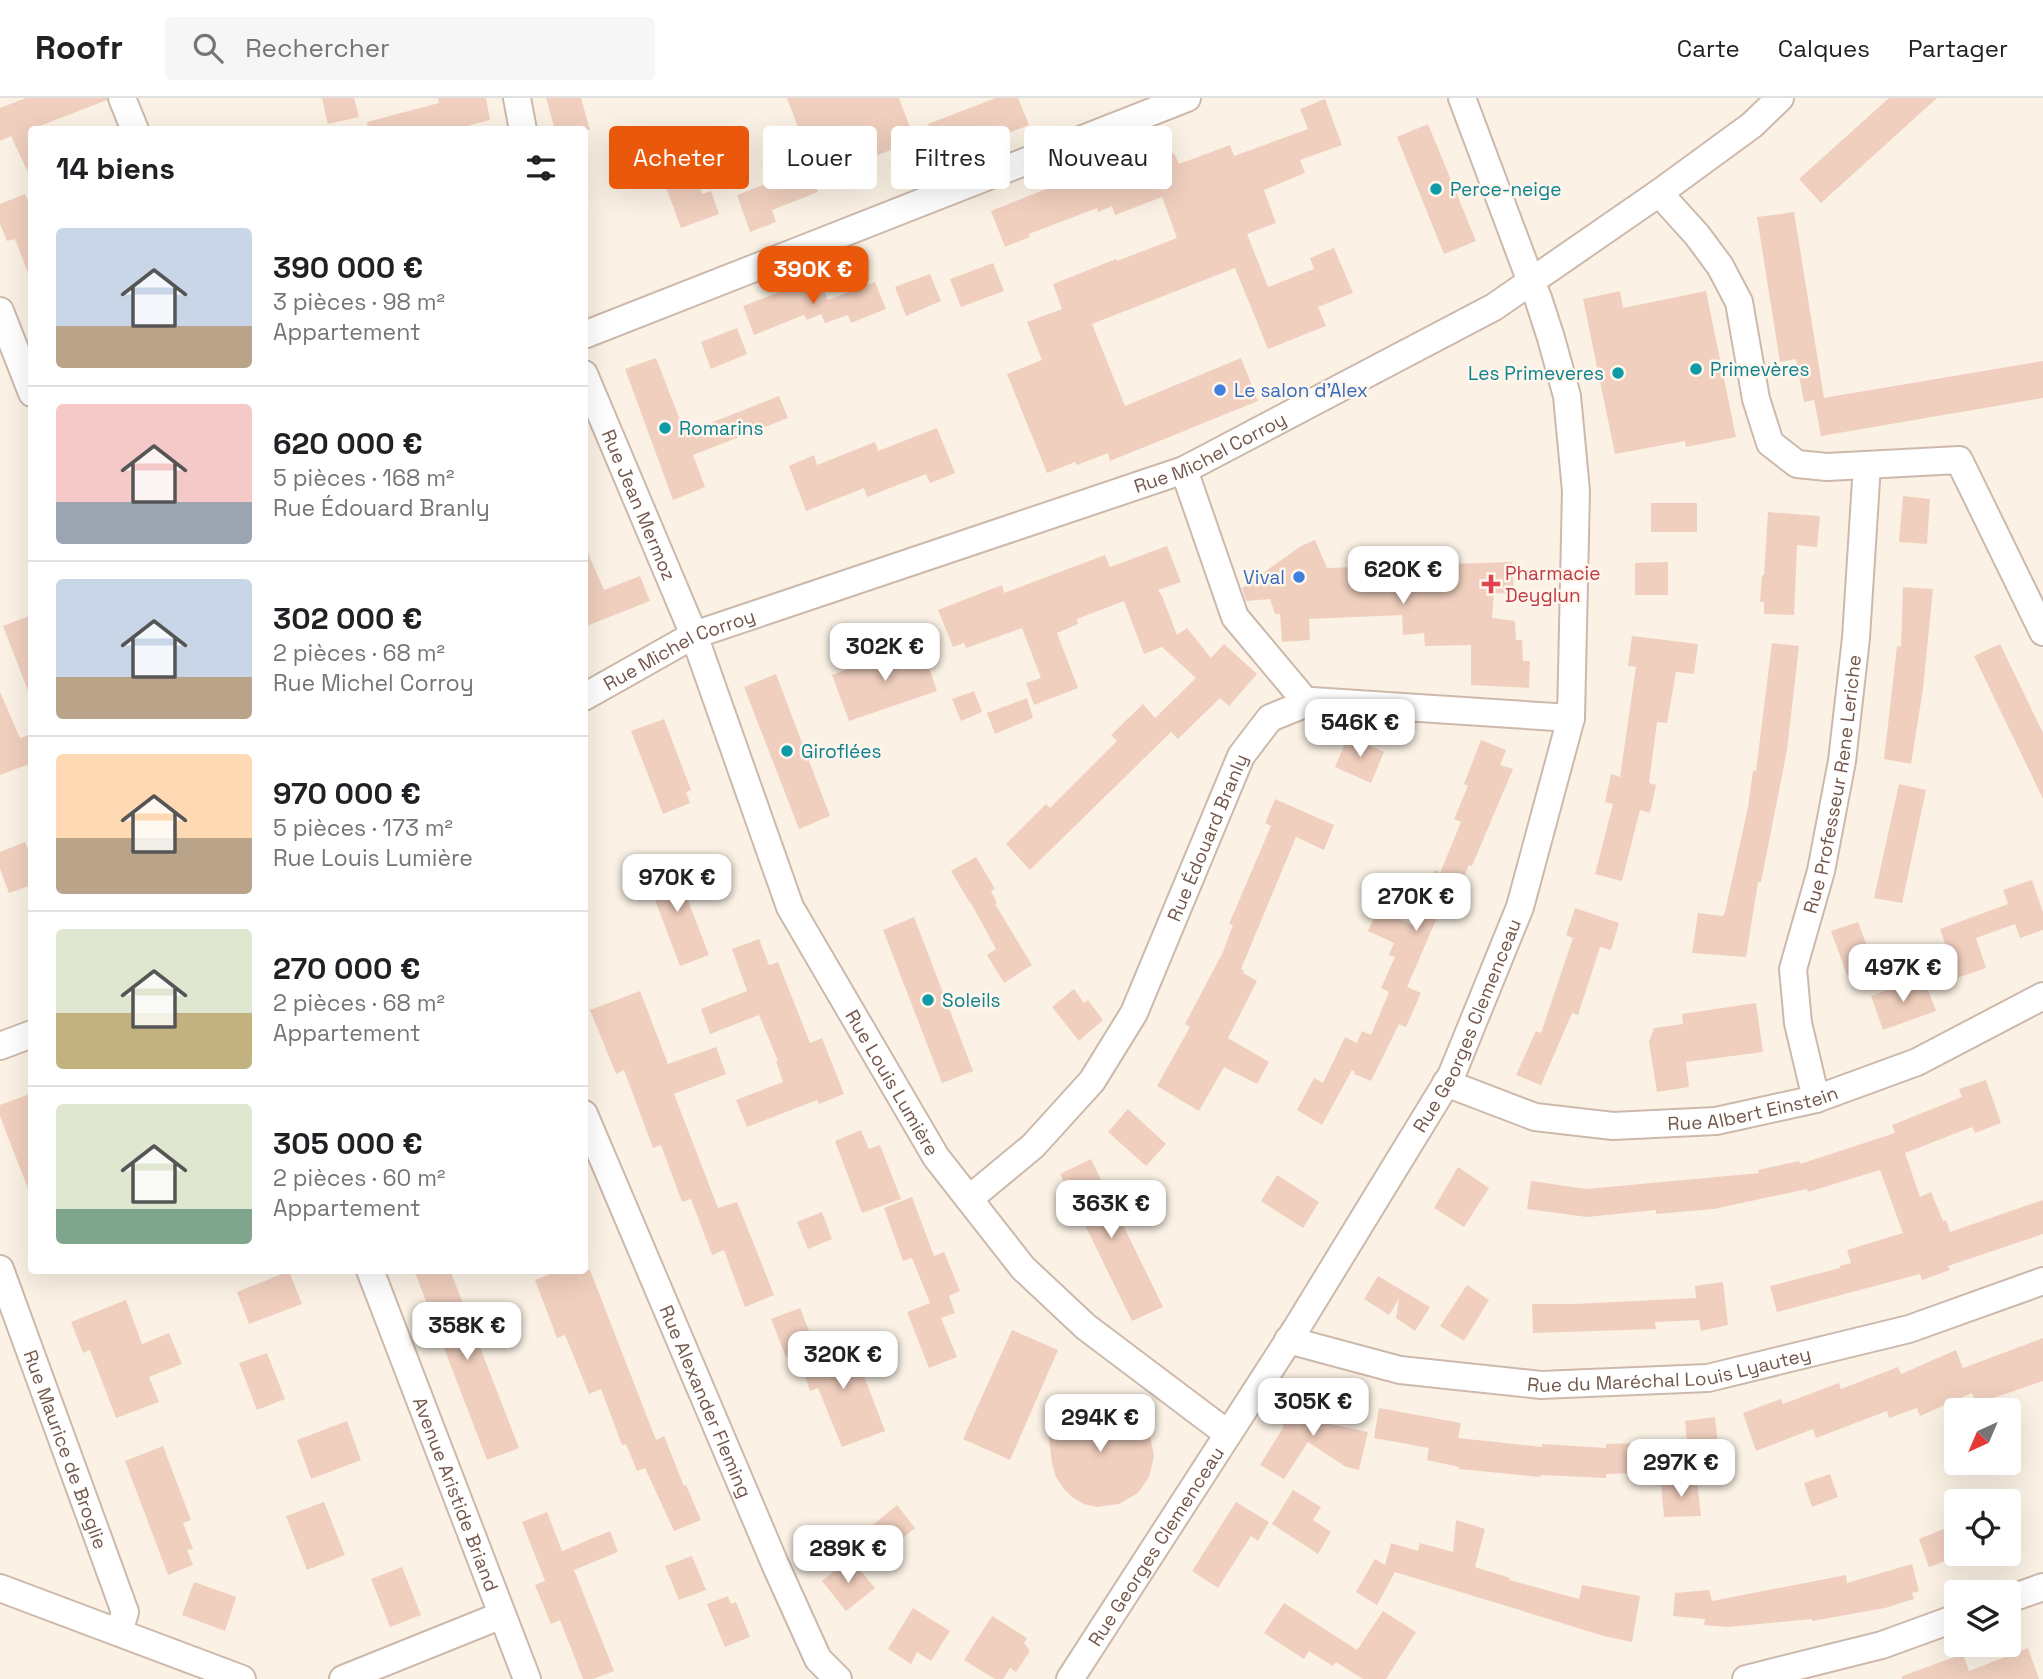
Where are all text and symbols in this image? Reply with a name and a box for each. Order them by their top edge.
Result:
search box [165,17,655,80]
text: Roofr [35,27,123,69]
icon: search [189,29,227,67]
text: Rechercher [245,31,390,65]
text: Carte [1677,33,1740,64]
text: Calques [1778,33,1870,64]
text: Partager [1908,33,2008,64]
chip: Acheter [609,126,749,189]
chip: Louer [763,126,877,189]
chip: Filtres [891,126,1010,189]
chip: Nouveau [1024,126,1172,189]
text: 14 biens [56,149,175,188]
icon: filters [522,149,560,187]
place label: Perce-neige [1450,177,1561,202]
marker: Perce-neige [1428,181,1444,197]
pin: 390K € [756,246,870,306]
text: 390 000 € [273,248,423,287]
text: 390K € [774,254,852,284]
icon: home [112,256,196,340]
text: 3 pièces · 98 m² [273,287,445,317]
text: Appartement [273,317,421,347]
place label: Primevères [1710,357,1810,382]
place label: Les Primeveres [1468,361,1604,386]
marker: Primevères [1688,361,1704,377]
marker: Les Primeveres [1610,365,1626,381]
place label: Le salon d'Alex [1234,378,1368,403]
marker: Le salon d'Alex [1212,382,1228,398]
street label: Rue Michel Corroy [1130,406,1290,499]
place label: Romarins [679,416,763,441]
marker: Romarins [657,420,673,436]
text: 620 000 € [273,424,423,463]
street label: Rue Jean Mermoz [596,425,682,584]
icon: home [112,432,196,516]
text: 5 pièces · 168 m² [273,463,455,493]
text: Rue Édouard Branly [273,493,490,523]
pin: 620K € [1346,546,1460,606]
text: 620K € [1364,554,1442,584]
place label: Pharmacie Deyglun [1505,561,1600,608]
place label: Vival [1243,565,1285,590]
marker: Vival [1291,569,1307,585]
marker: Pharmacie Deyglun [1483,576,1499,592]
text: 302 000 € [273,599,422,638]
street label: Rue Michel Corroy [599,603,758,696]
icon: home [112,607,196,691]
pin: 302K € [828,624,942,683]
text: 302K € [846,631,924,661]
text: 2 pièces · 68 m² [273,638,445,668]
street label: Rue Professeur Rene Leriche [1797,653,1867,916]
text: Rue Michel Corroy [273,668,474,698]
pin: 546K € [1303,700,1417,759]
text: 546K € [1321,707,1399,737]
place label: Giroflées [801,739,882,764]
marker: Giroflées [779,743,795,759]
street label: Rue Édouard Branly [1161,750,1253,925]
text: 970 000 € [273,774,421,813]
icon: home [112,782,196,866]
text: 5 pièces · 173 m² [273,813,453,843]
text: Rue Louis Lumière [273,843,473,873]
pin: 970K € [620,854,734,914]
text: 970K € [638,862,716,892]
pin: 270K € [1359,874,1473,933]
text: 270K € [1378,881,1454,911]
street label: Rue Georges Clemenceau [1407,915,1527,1137]
pin: 497K € [1846,944,1960,1004]
text: 270 000 € [273,949,420,988]
text: 497K € [1865,952,1941,982]
icon: home [112,957,196,1041]
text: 2 pièces · 68 m² [273,988,445,1018]
place label: Soleils [942,988,1001,1013]
marker: Soleils [920,992,936,1008]
street label: Rue Louis Lumière [840,1005,945,1160]
text: Appartement [273,1018,421,1048]
street label: Rue Albert Einstein [1667,1080,1841,1136]
text: 305 000 € [273,1124,423,1163]
icon: home [112,1132,196,1216]
text: 2 pièces · 60 m² [273,1163,445,1193]
pin: 363K € [1054,1180,1168,1240]
text: 363K € [1072,1188,1150,1218]
text: Appartement [273,1193,421,1223]
street label: Rue Alexander Fleming [654,1301,758,1501]
pin: 358K € [410,1302,524,1362]
text: 358K € [428,1310,506,1340]
pin: 320K € [786,1332,900,1391]
text: 320K € [804,1339,882,1369]
street label: Rue du Maréchal Louis Lyautey [1526,1341,1813,1398]
street label: Rue Maurice de Broglie [18,1346,113,1552]
pin: 305K € [1256,1378,1370,1438]
text: 305K € [1274,1386,1352,1416]
street label: Avenue Aristide Briand [407,1393,505,1595]
pin: 294K € [1043,1394,1157,1454]
north arrow [1944,1398,2021,1475]
map controls [1944,1398,2021,1657]
text: 294K € [1061,1402,1139,1432]
pin: 297K € [1624,1440,1738,1499]
street label: Rue Georges Clemenceau [1082,1442,1229,1651]
text: 297K € [1643,1447,1719,1477]
button: locate [1944,1489,2021,1566]
pin: 289K € [791,1526,905,1585]
text: 289K € [809,1533,887,1563]
button: layers [1944,1580,2021,1657]

